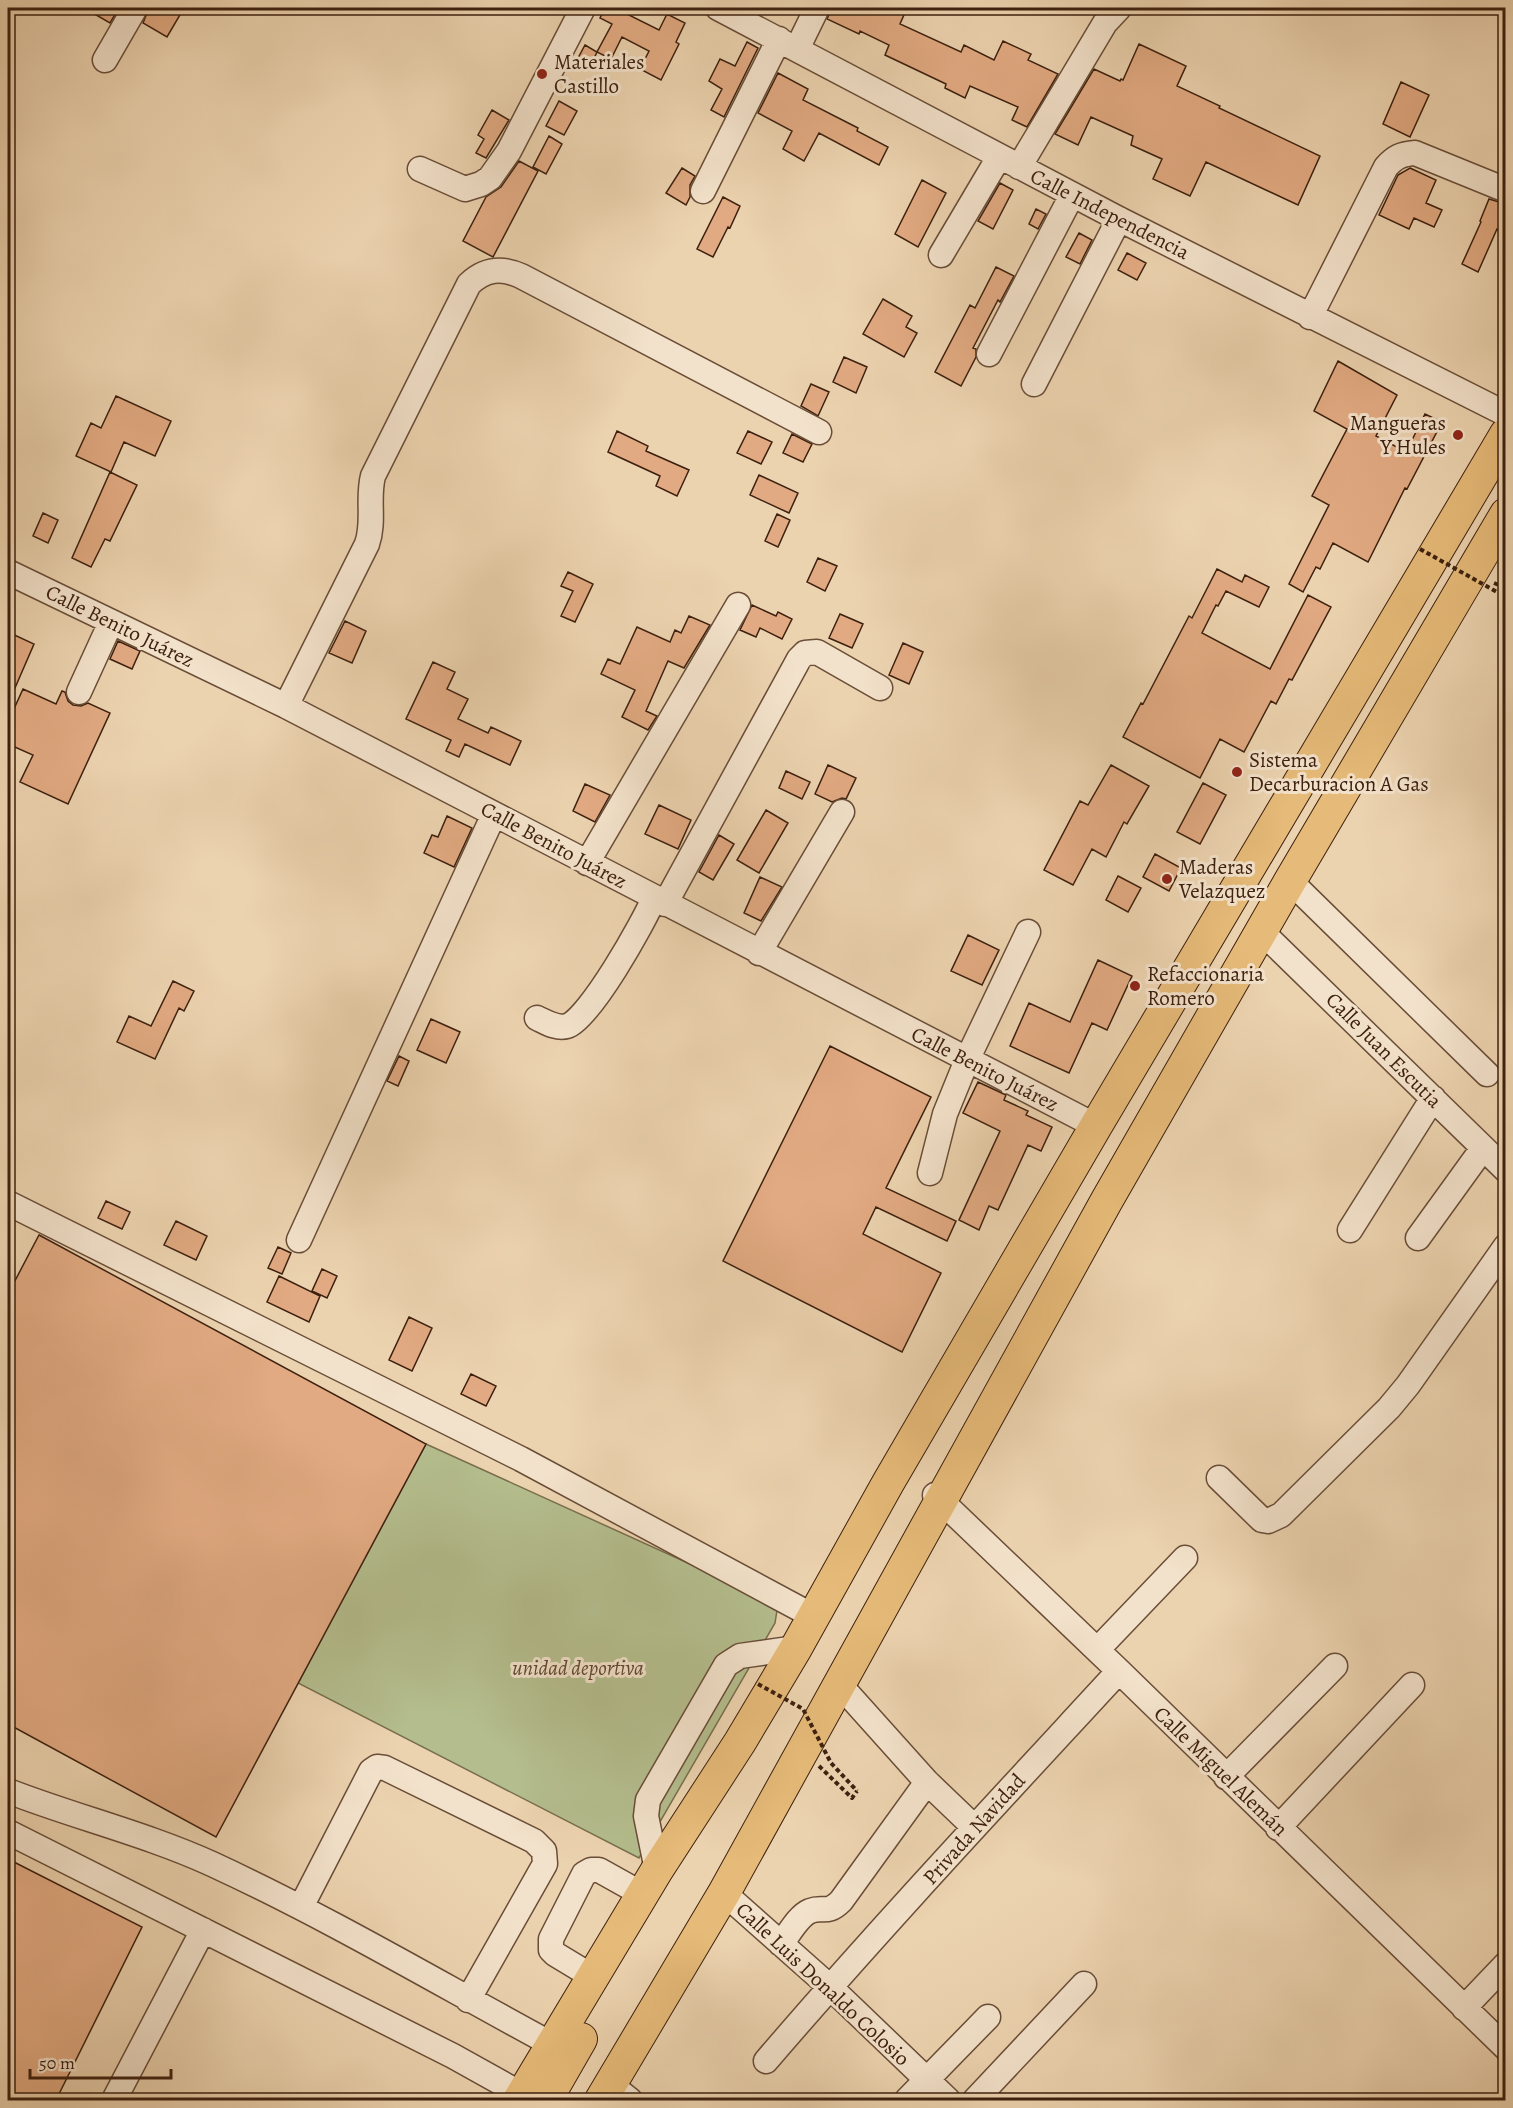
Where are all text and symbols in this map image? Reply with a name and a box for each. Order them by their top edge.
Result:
place label: Materiales Castillo [554,48,644,100]
marker: Materiales Castillo [535,67,549,81]
street label: Calle Independencia [1026,162,1195,266]
place label: Mangueras Y Hules [1350,409,1446,461]
marker: Mangueras Y Hules [1451,428,1465,442]
street label: Calle Benito Juárez [41,578,199,674]
place label: Sistema Decarburacion A Gas [1249,746,1429,798]
marker: Sistema Decarburacion A Gas [1230,765,1244,779]
street label: Calle Benito Juárez [476,795,632,895]
place label: Maderas Velazquez [1178,853,1265,905]
marker: Maderas Velazquez [1160,872,1174,886]
place label: Refaccionaria Romero [1147,960,1264,1012]
marker: Refaccionaria Romero [1128,979,1142,993]
street label: Calle Juan Escutia [1320,986,1448,1114]
street label: Calle Benito Juárez [907,1020,1063,1118]
park label: unidad deportiva [512,1654,644,1682]
street label: Calle Miguel Alemán [1148,1700,1294,1842]
street label: Privada Navidad [916,1767,1032,1891]
street label: Calle Luis Donaldo Colosio [730,1896,916,2072]
scale bar [30,2042,171,2080]
text: 50 m [39,2051,75,2075]

